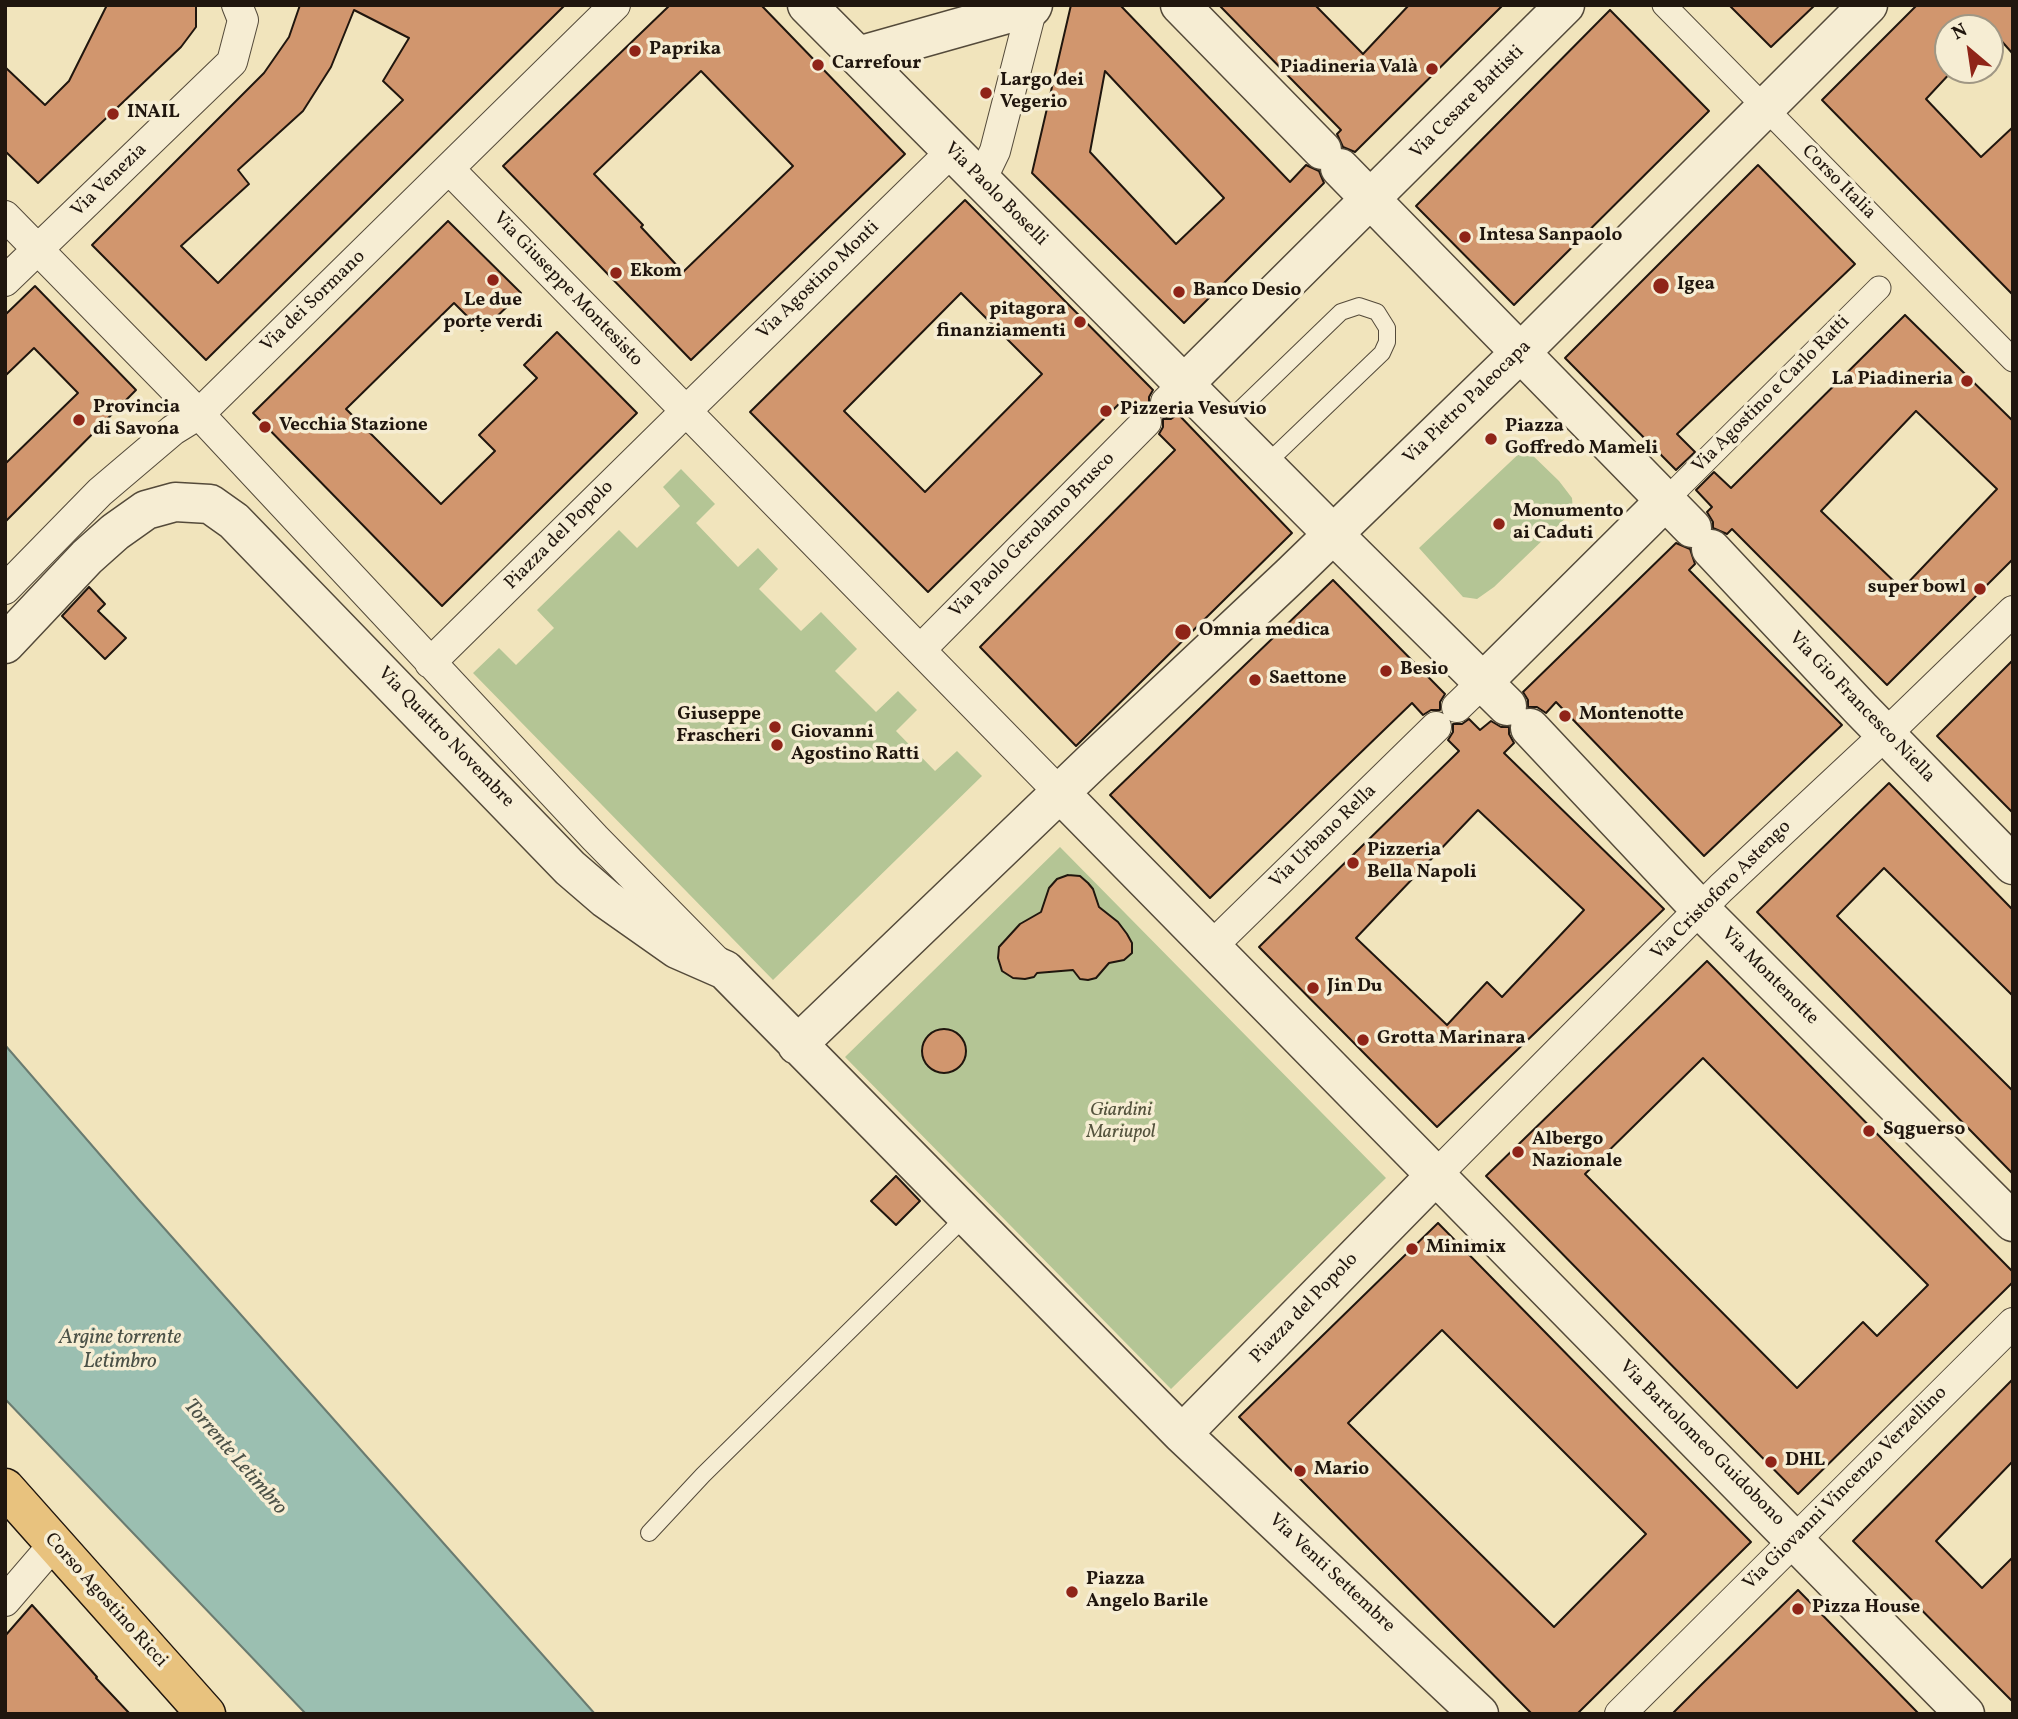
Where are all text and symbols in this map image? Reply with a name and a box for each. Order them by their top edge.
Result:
north arrow [1934,14,2004,84]
text: N [1947,18,1972,47]
place label: Paprika [649,40,721,62]
street label: Via Cesare Battisti [1406,41,1530,165]
marker: Paprika [627,43,643,59]
place label: Carrefour [832,54,921,76]
marker: Carrefour [810,57,826,73]
place label: Piadineria Valà [1280,58,1418,80]
marker: Piadineria Valà [1424,61,1440,77]
place label: Largo dei Vegerio [1000,71,1084,115]
marker: Largo dei Vegerio [978,85,994,101]
place label: INAIL [127,103,180,125]
marker: INAIL [105,106,121,122]
street label: Via Paolo Boselli [938,138,1052,252]
street label: Via Venezia [67,139,153,223]
street label: Corso Italia [1796,141,1880,225]
street label: Via Giuseppe Montesisto [487,208,647,372]
street label: Via Agostino Monti [753,217,885,345]
place label: Intesa Sanpaolo [1479,226,1622,248]
marker: Intesa Sanpaolo [1457,229,1473,245]
street label: Via dei Sormano [257,246,371,358]
place label: Ekom [630,262,682,284]
marker: Ekom [608,265,624,281]
marker: Le due porte verdi [485,272,501,288]
place label: Igea [1677,275,1715,297]
marker: Igea [1651,276,1671,296]
place label: Banco Desio [1193,281,1301,303]
marker: Banco Desio [1171,284,1187,300]
place label: Le due porte verdi [443,291,543,335]
place label: pitagora finanziamenti [936,300,1066,344]
street label: Via Agostino e Carlo Ratti [1689,312,1855,478]
marker: pitagora finanziamenti [1072,314,1088,330]
street label: Via Pietro Paleocapa [1399,336,1537,470]
place label: La Piadineria [1832,370,1953,392]
marker: La Piadineria [1959,373,1975,389]
place label: Provincia di Savona [93,398,180,442]
place label: Pizzeria Vesuvio [1120,400,1267,422]
marker: Pizzeria Vesuvio [1098,403,1114,419]
marker: Provincia di Savona [71,412,87,428]
place label: Vecchia Stazione [279,416,428,438]
place label: Piazza Goffredo Mameli [1505,417,1658,461]
marker: Vecchia Stazione [257,419,273,435]
marker: Piazza Goffredo Mameli [1483,431,1499,447]
street label: Via Paolo Gerolamo Brusco [945,448,1121,624]
street label: Piazza del Popolo [501,477,619,595]
place label: Monumento ai Caduti [1513,502,1624,546]
marker: Monumento ai Caduti [1491,516,1507,532]
place label: super bowl [1868,578,1966,600]
marker: super bowl [1972,581,1988,597]
place label: Omnia medica [1199,621,1330,643]
marker: Omnia medica [1173,622,1193,642]
street label: Via Gio Francesco Niella [1783,628,1939,788]
place label: Besio [1400,660,1448,682]
street label: Via Quattro Novembre [372,663,518,813]
marker: Besio [1378,663,1394,679]
place label: Saettone [1269,669,1346,691]
marker: Saettone [1247,672,1263,688]
place label: Giuseppe Frascheri [676,705,761,749]
place label: Montenotte [1579,705,1684,727]
marker: Montenotte [1557,708,1573,724]
marker: Giuseppe Frascheri [767,719,783,735]
place label: Giovanni Agostino Ratti [791,723,920,767]
marker: Giovanni Agostino Ratti [769,737,785,753]
street label: Via Urbano Rella [1266,780,1382,894]
street label: Via Cristoforo Astengo [1647,816,1797,966]
place label: Pizzeria Bella Napoli [1367,841,1477,885]
marker: Pizzeria Bella Napoli [1345,855,1361,871]
street label: Via Montenotte [1715,923,1823,1031]
place label: Jin Du [1327,977,1382,999]
marker: Jin Du [1305,980,1321,996]
place label: Grotta Marinara [1377,1029,1526,1051]
marker: Grotta Marinara [1355,1032,1371,1048]
park label: Giardini Mariupol [1086,1101,1156,1145]
place label: Sqguerso [1883,1120,1965,1142]
marker: Sqguerso [1861,1123,1877,1139]
place label: Albergo Nazionale [1532,1130,1622,1174]
marker: Albergo Nazionale [1510,1144,1526,1160]
place label: Minimix [1426,1238,1506,1260]
marker: Minimix [1404,1241,1420,1257]
street label: Piazza del Popolo [1246,1249,1364,1369]
water label: Argine torrente Letimbro [59,1326,181,1376]
street label: Via Bartolomeo Guidobono [1613,1356,1789,1532]
street label: Via Giovanni Vincenzo Verzellino [1739,1382,1953,1596]
water label: Torrente Letimbro [177,1395,291,1521]
place label: DHL [1785,1451,1825,1473]
marker: DHL [1763,1454,1779,1470]
place label: Mario [1314,1460,1369,1482]
marker: Mario [1292,1463,1308,1479]
street label: Via Venti Settembre [1263,1510,1399,1638]
street label: Corso Agostino Ricci [39,1529,171,1673]
place label: Piazza Angelo Barile [1086,1570,1208,1614]
marker: Piazza Angelo Barile [1064,1584,1080,1600]
place label: Pizza House [1812,1598,1920,1620]
marker: Pizza House [1790,1601,1806,1617]

